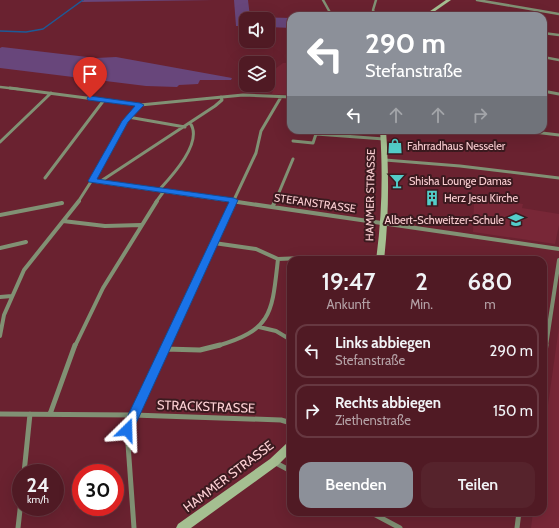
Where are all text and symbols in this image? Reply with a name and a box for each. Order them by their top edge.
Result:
map controls [239,12,275,92]
button: sound [239,12,275,48]
text: 290 m [365,26,446,60]
icon: left [299,28,351,80]
button: layers [239,56,275,92]
pin [73,57,107,98]
text: Stefanstraße [365,60,462,82]
icon: arrive [79,63,101,85]
icon: left [343,104,365,126]
icon: ahead [385,104,407,126]
icon: ahead [427,104,449,126]
icon: right [469,104,491,126]
shop icon: Fahrradhaus Nesseler [386,137,404,155]
place label: Fahrradhaus Nesseler [407,139,506,153]
street label: HAMMER STRASSE [362,149,378,241]
bar icon: Shisha Lounge Damas [388,172,406,190]
place label: Shisha Lounge Damas [409,174,512,188]
building icon: Herz Jesu Kirche [423,189,441,207]
street label: STEFANSTRASSE [273,190,357,216]
place label: Herz Jesu Kirche [444,191,519,205]
school or university icon: Albert-Schweitzer-Schule [507,211,525,229]
place label: Albert-Schweitzer-Schule [385,213,504,227]
text: 19:47 [321,267,375,296]
text: 2 [415,267,428,296]
text: 680 [468,267,512,296]
text: Ankunft [327,296,370,312]
text: Min. [410,296,433,312]
text: m [484,296,496,312]
text: Links abbiegen [335,334,431,352]
icon: left [301,340,323,362]
text: 290 m [490,342,533,360]
text: Stefanstraße [335,352,405,368]
text: Rechts abbiegen [335,394,441,412]
street label: STRACKSTRASSE [157,396,255,416]
icon: right [301,400,323,422]
text: 150 m [493,402,533,420]
position arrow [106,409,148,451]
text: Ziethenstraße [335,412,411,428]
street label: HAMMER STRASSE [180,437,276,515]
button: Beenden [299,462,413,508]
button: Teilen [421,462,535,508]
speed limit sign: 30 [72,464,124,516]
text: 24 [27,473,50,497]
text: km/h [27,493,49,506]

